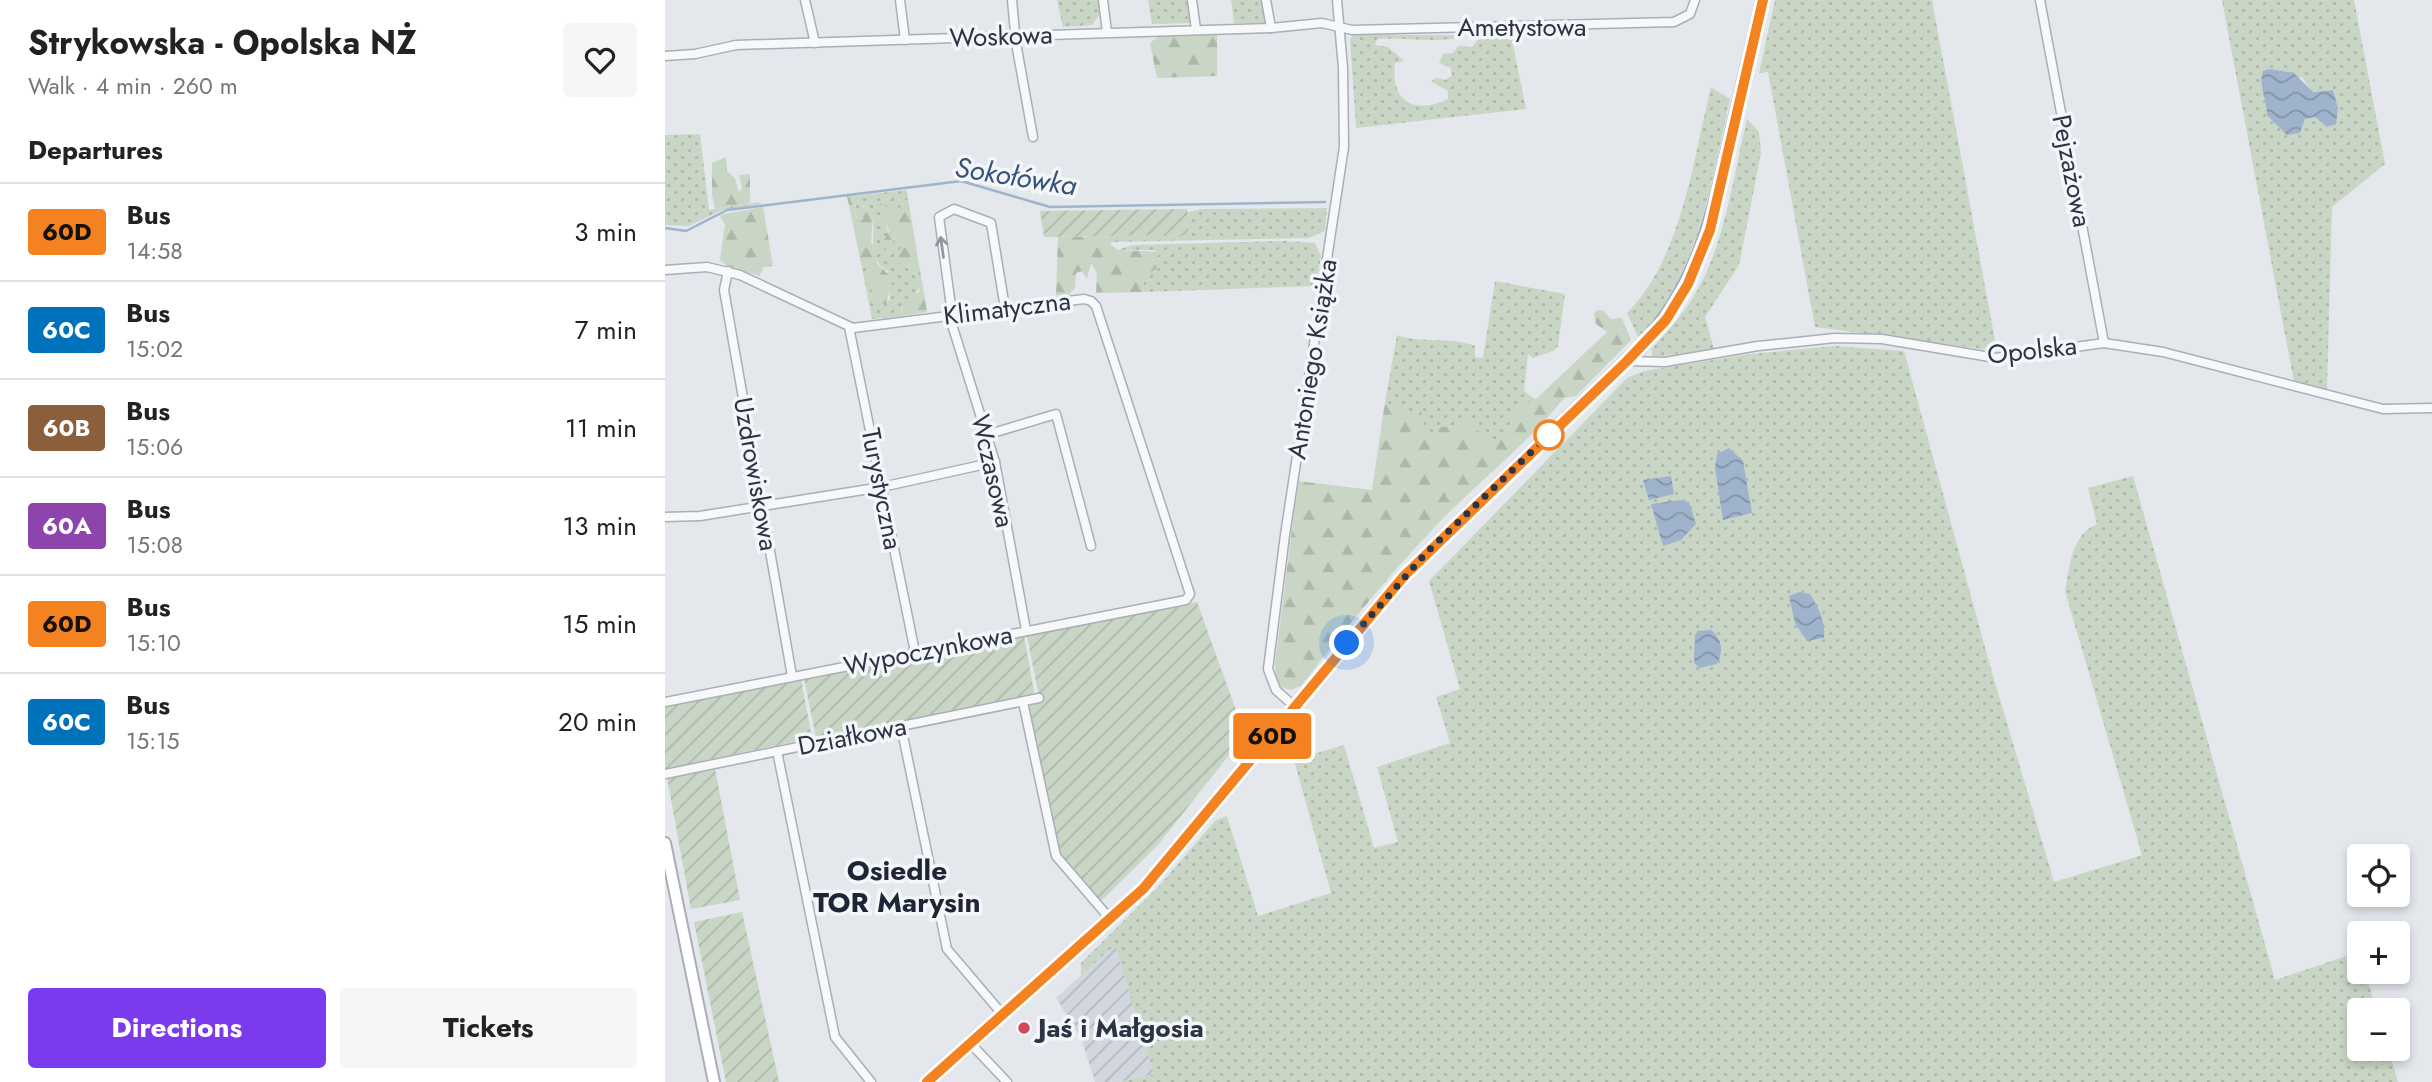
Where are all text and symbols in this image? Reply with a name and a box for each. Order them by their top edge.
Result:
street label: Ametystowa [1457,8,1587,46]
street label: Woskowa [949,15,1053,57]
text: Strykowska - Opolska NŻ [28,19,417,66]
button: heart [563,23,637,97]
text: Walk · 4 min · 260 m [28,69,238,103]
street label: Pejzażowa [2042,112,2102,230]
text: Departures [28,131,163,169]
water label: Sokołówka [952,147,1080,206]
text: Bus [127,196,171,234]
text: 3 min [574,213,637,251]
text: 60D [42,214,92,249]
text: 14:58 [127,234,183,268]
one-way arrow [936,236,949,258]
street label: Antoniego Książka [1277,256,1347,462]
street label: Klimatyczna [941,281,1073,335]
text: Bus [126,294,170,332]
text: 7 min [575,311,637,349]
text: 60C [42,312,91,347]
street label: Opolska [1985,326,2079,374]
text: 15:02 [126,332,183,366]
text: Bus [126,392,170,430]
street label: Uzdrowiskowa [724,394,788,554]
text: 11 min [565,409,637,447]
text: 60B [43,410,90,445]
street label: Wczasowa [962,411,1024,531]
unlabelled marker [1534,420,1564,450]
street label: Turystyczna [852,425,912,553]
text: 15:06 [126,430,183,464]
text: Bus [127,490,171,528]
text: 13 min [563,507,637,545]
text: 60A [42,508,92,543]
text: 15:08 [127,528,183,562]
text: Bus [127,588,171,626]
text: 15 min [562,605,637,643]
text: 60D [42,606,92,641]
street label: Wypoczynkowa [840,615,1016,685]
your location [1329,625,1364,660]
text: 15:10 [127,626,181,660]
text: Bus [126,686,170,724]
text: 20 min [558,703,637,741]
text: 60C [42,704,91,739]
street label: Działkowa [794,707,910,765]
line badge: 60D [1232,713,1312,759]
text: 60D [1247,718,1297,753]
text: 15:15 [126,724,180,758]
map controls [2347,844,2410,1061]
button: locate [2347,844,2410,907]
district label: Osiedle TOR Marysin [813,850,981,923]
button: + [2347,921,2410,984]
button: Directions [28,988,326,1068]
button: Tickets [340,988,637,1068]
button: − [2347,998,2410,1061]
place label: Jaś i Małgosia [1033,1009,1204,1047]
marker: Jaś i Małgosia [1016,1020,1032,1036]

